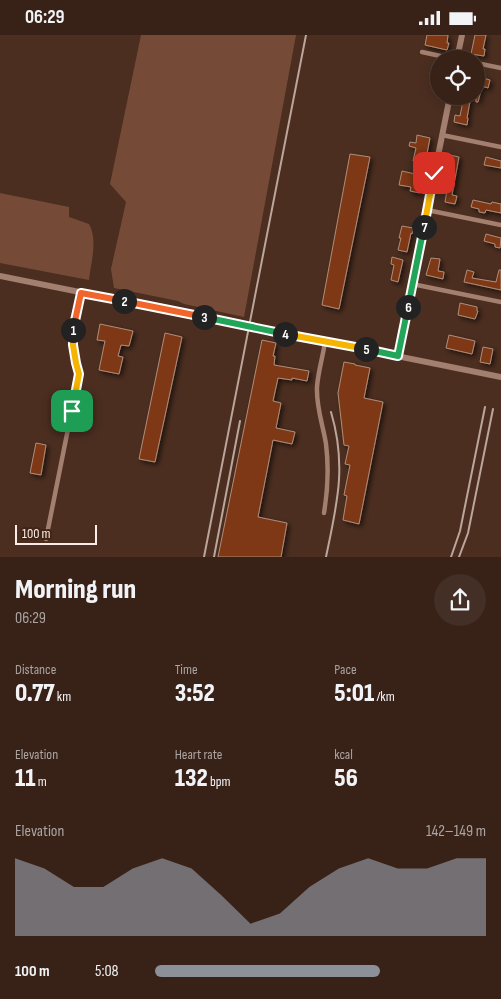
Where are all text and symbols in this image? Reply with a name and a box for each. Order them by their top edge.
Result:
text: 06:29 [25,6,65,29]
map controls [430,50,485,105]
button: locate [430,50,485,105]
pin [413,152,455,194]
icon: check [420,159,448,187]
pin: 7 [412,215,436,239]
text: 7 [421,219,428,236]
pin: 2 [112,289,136,313]
text: 2 [121,293,128,310]
pin: 6 [396,295,420,319]
text: 6 [405,299,412,316]
pin: 3 [192,305,216,329]
text: 3 [201,309,208,326]
pin: 1 [60,317,86,343]
pin: 4 [272,321,298,347]
text: 1 [71,322,76,339]
text: 4 [282,326,289,343]
pin: 5 [354,337,378,361]
text: 5 [363,341,370,358]
pin [51,390,93,432]
icon: arrive [58,397,86,425]
scale bar [15,522,98,545]
text: 100 m [22,525,51,542]
text: Morning run [15,573,136,606]
button: share [434,574,486,626]
text: 06:29 [15,609,46,628]
text: Distance [15,661,56,678]
text: Time [175,661,198,678]
text: Pace [334,661,357,678]
text: 0.77 [15,678,55,709]
text: 3:52 [175,678,215,709]
text: 5:01 [334,678,374,709]
text: km [55,688,71,705]
text: /km [374,688,395,705]
text: Elevation [15,746,58,763]
text: Heart rate [175,746,222,763]
text: kcal [334,746,353,763]
text: 11 [15,763,36,794]
text: 132 [175,763,208,794]
text: 56 [334,763,358,794]
text: m [36,773,47,790]
text: bpm [208,773,231,790]
text: Elevation [15,822,64,841]
text: 142–149 m [426,822,486,841]
text: 100 m [15,962,50,981]
text: 5:08 [95,962,119,981]

